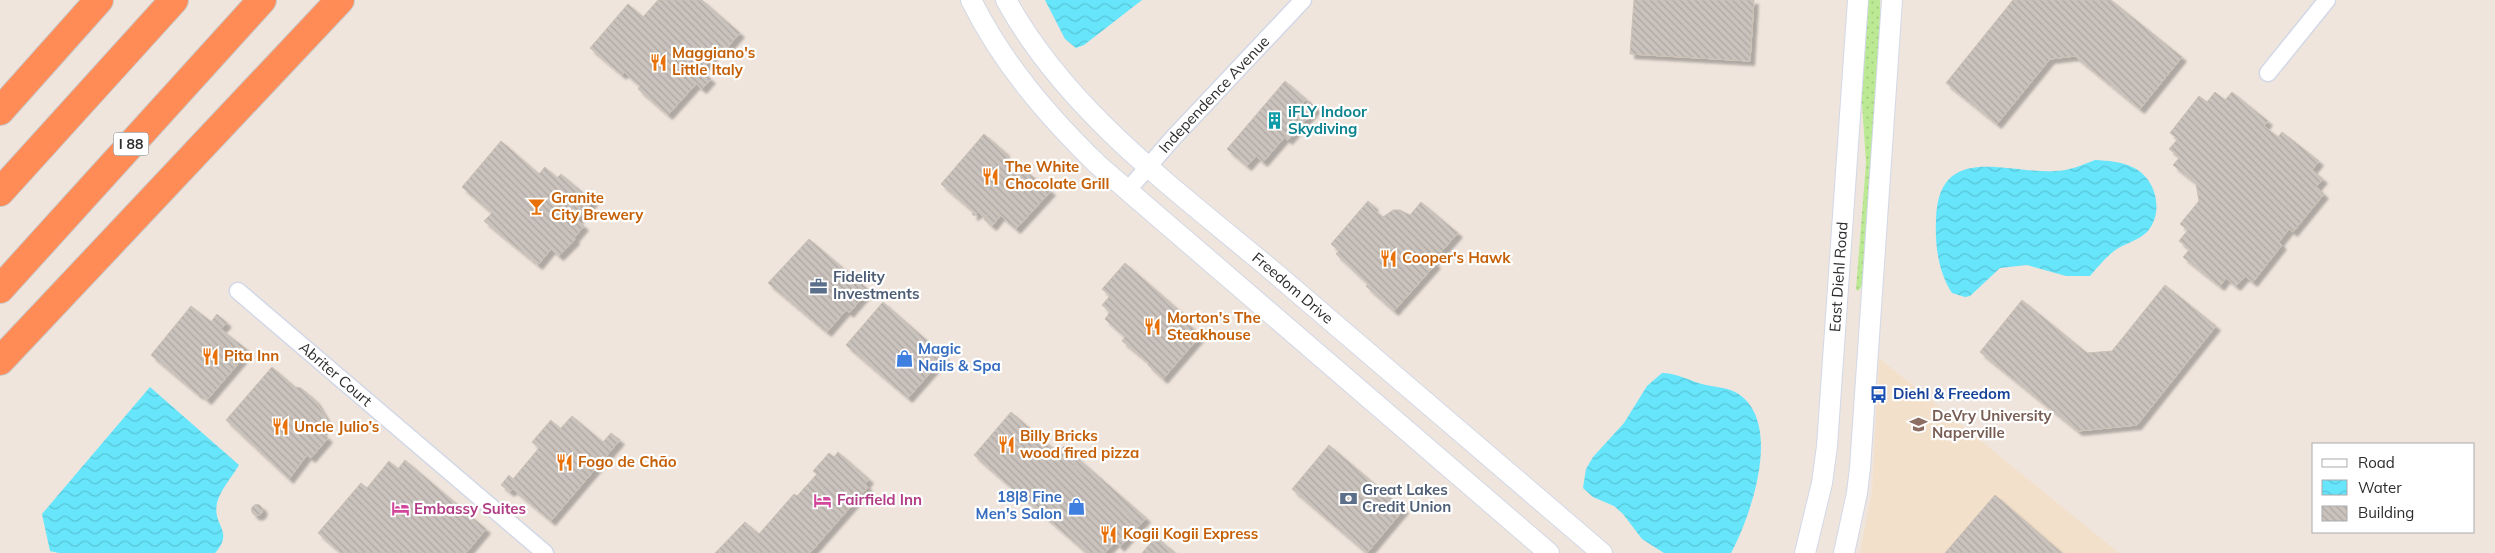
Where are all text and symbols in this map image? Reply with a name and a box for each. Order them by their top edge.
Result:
street label: Independence Avenue [1154,32,1273,157]
place label: Maggiano's Little Italy [672,43,755,79]
restaurant icon: Maggiano's Little Italy [648,52,668,72]
place label: iFLY Indoor Skydiving [1288,102,1367,138]
building icon: iFLY Indoor Skydiving [1264,111,1284,131]
road number: I 88 [114,132,148,156]
place label: The White Chocolate Grill [1005,157,1109,193]
restaurant icon: The White Chocolate Grill [981,166,1001,186]
place label: Granite City Brewery [551,188,644,224]
bar icon: Granite City Brewery [527,197,547,217]
street label: East Diehl Road [1825,221,1852,332]
street label: Freedom Drive [1249,248,1338,328]
restaurant icon: Cooper's Hawk [1378,248,1398,268]
place label: Cooper's Hawk [1402,248,1511,267]
place label: Fidelity Investments [833,267,920,303]
office icon: Fidelity Investments [809,276,829,296]
place label: Morton's The Steakhouse [1167,308,1261,344]
restaurant icon: Morton's The Steakhouse [1143,317,1163,337]
street label: Abriter Court [295,337,376,410]
place label: Magic Nails & Spa [918,339,1001,375]
restaurant icon: Pita Inn [200,346,220,366]
place label: Pita Inn [224,346,279,365]
shop icon: Magic Nails & Spa [894,348,914,368]
bus stop icon: Diehl & Freedom [1869,384,1889,404]
place label: Diehl & Freedom [1893,384,2010,403]
place label: DeVry University Naperville [1932,406,2053,442]
school or university icon: DeVry University Naperville [1908,415,1928,435]
restaurant icon: Uncle Julio’s [270,417,290,437]
place label: Uncle Julio’s [294,417,379,436]
place label: Billy Bricks wood fired pizza [1020,426,1139,462]
restaurant icon: Billy Bricks wood fired pizza [996,435,1016,455]
legend [2312,443,2475,533]
restaurant icon: Fogo de Chão [554,452,574,472]
place label: Fogo de Chão [578,452,677,471]
text: Road [2358,453,2395,472]
text: Water [2358,478,2402,497]
place label: Great Lakes Credit Union [1362,480,1451,516]
place label: 18|8 Fine Men's Salon [976,487,1062,523]
bank icon: Great Lakes Credit Union [1338,489,1358,509]
hotel icon: Fairfield Inn [813,490,833,510]
place label: Fairfield Inn [837,490,922,509]
shop icon: 18|8 Fine Men's Salon [1066,496,1086,516]
hotel icon: Embassy Suites [390,499,410,519]
place label: Embassy Suites [414,499,526,518]
text: Building [2358,503,2414,522]
restaurant icon: Kogii Kogii Express [1099,524,1119,544]
place label: Kogii Kogii Express [1123,524,1258,543]

